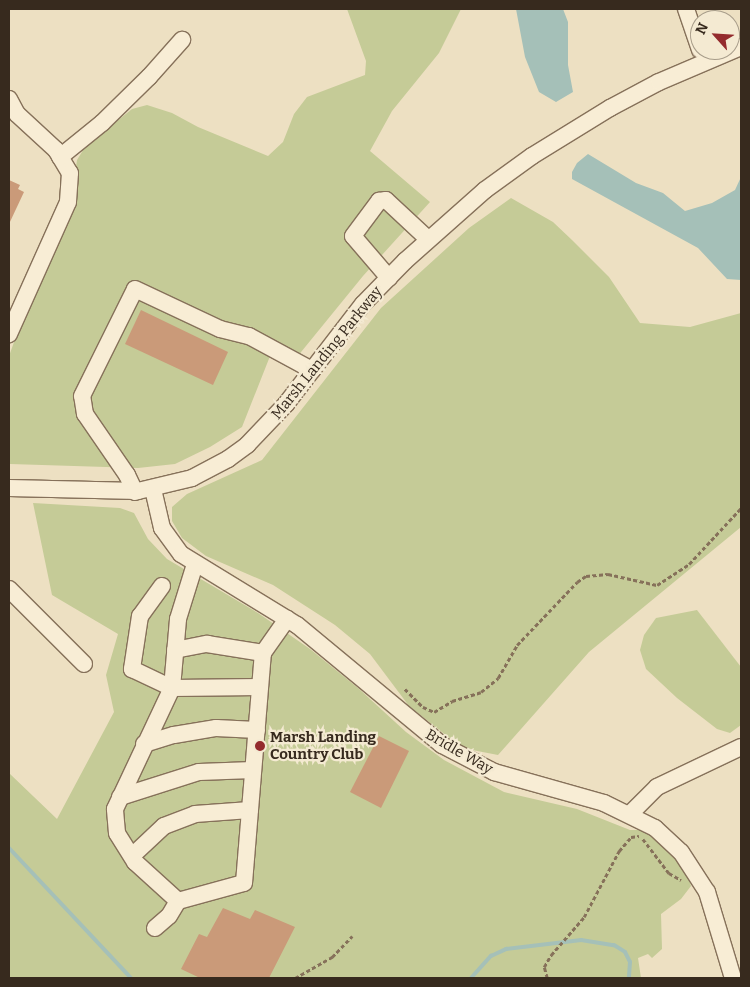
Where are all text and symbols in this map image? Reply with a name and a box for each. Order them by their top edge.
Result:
north arrow [690,10,740,60]
text: N [692,20,712,37]
street label: Marsh Landing Parkway [268,283,386,423]
street label: Bridle Way [422,726,496,778]
place label: Marsh Landing Country Club [270,728,376,763]
marker: Marsh Landing Country Club [254,740,266,752]

